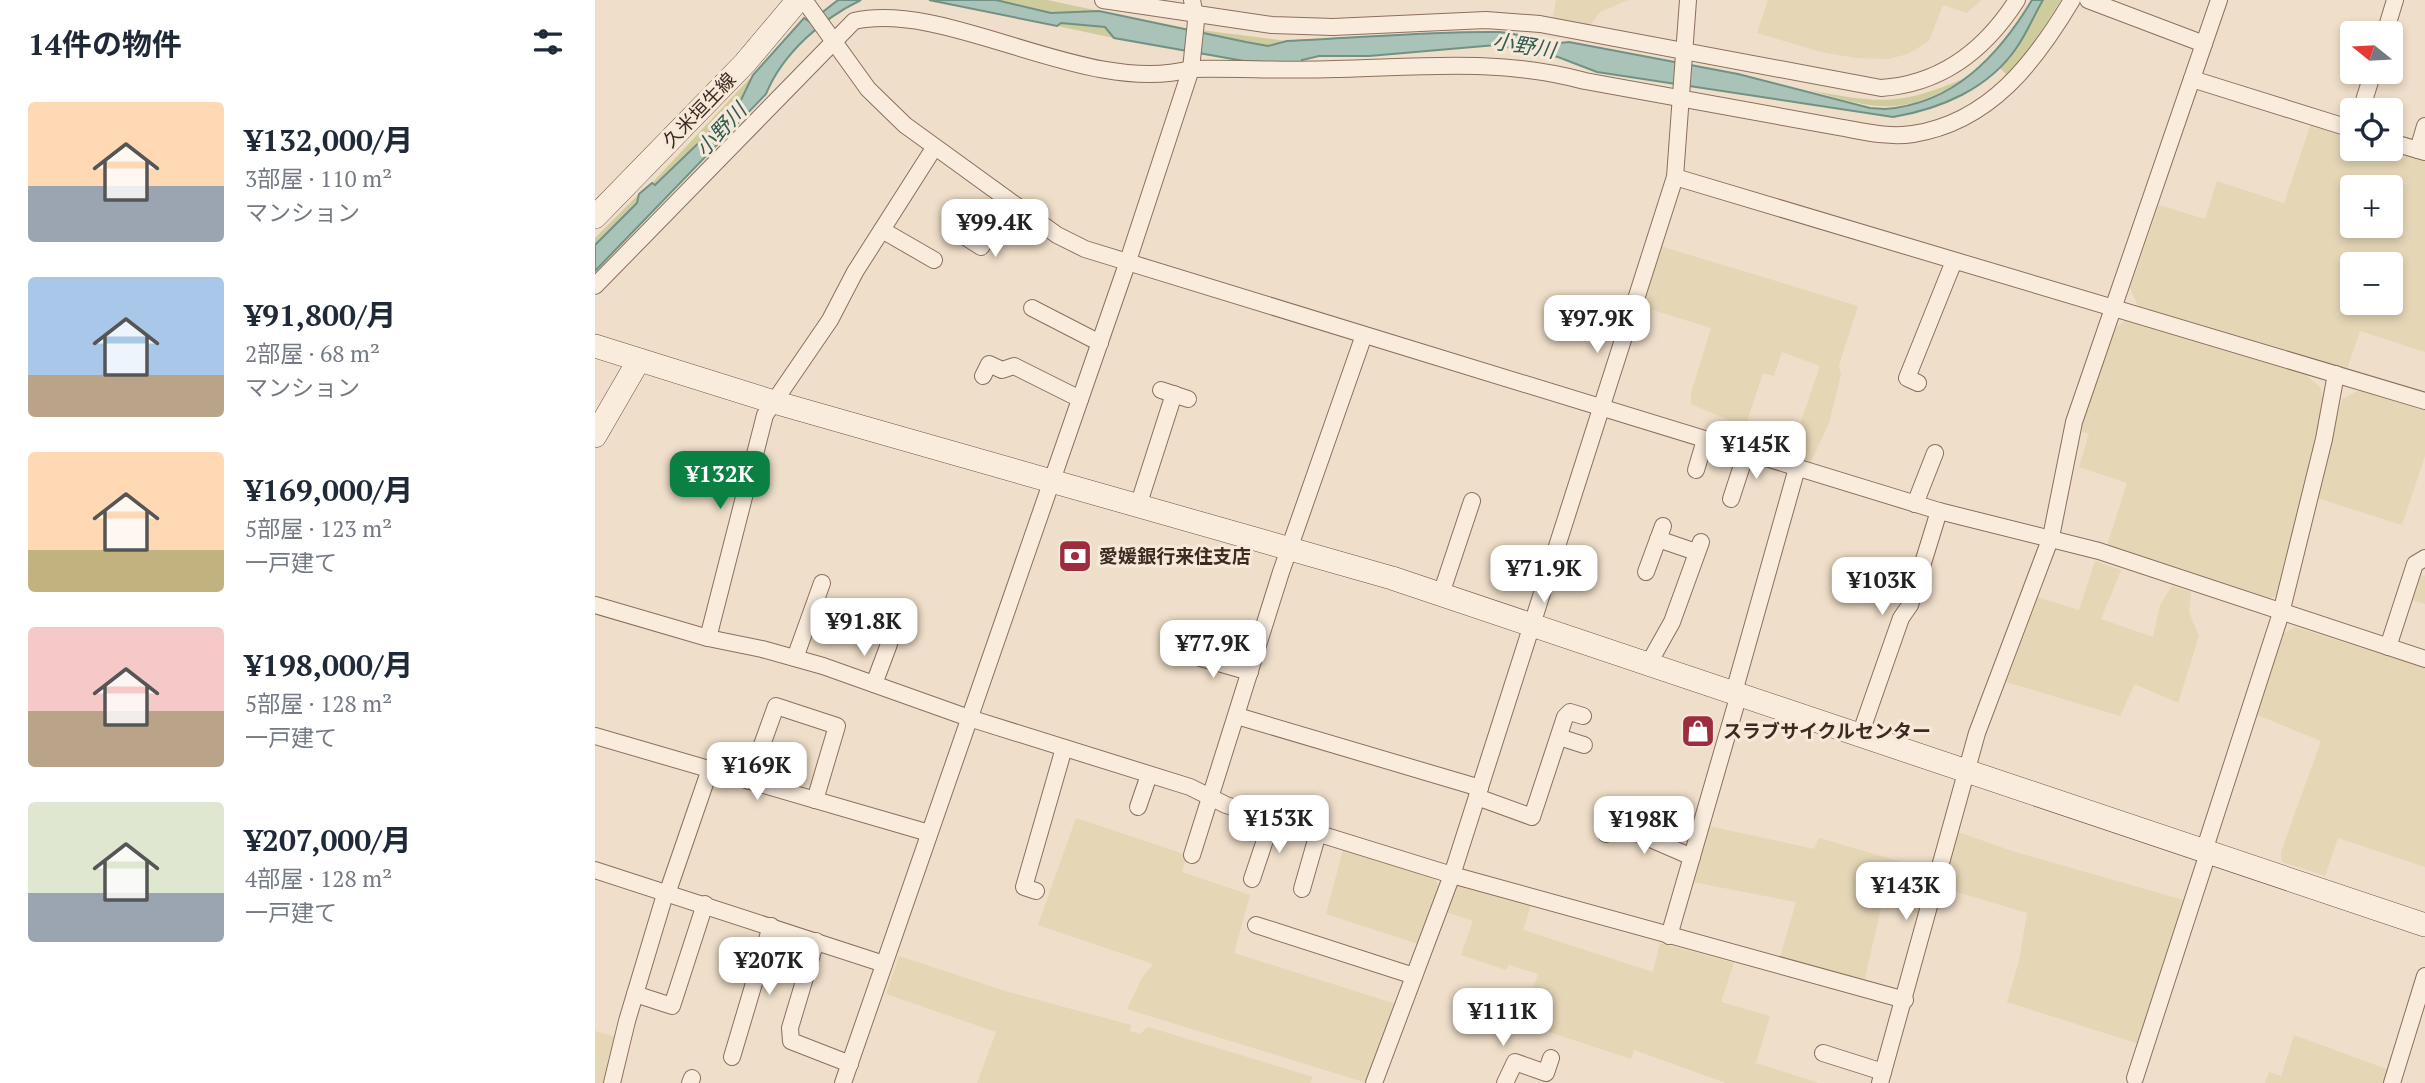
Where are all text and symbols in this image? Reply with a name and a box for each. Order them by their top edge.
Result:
north arrow [2340,21,2403,84]
map controls [2340,21,2403,315]
icon: filters [529,23,567,61]
text: 14件の物件 [28,24,182,64]
water label: 小野川 [1491,26,1559,64]
street label: 久米垣生線 [657,67,741,153]
water label: 小野川 [689,95,753,162]
button: locate [2340,98,2403,161]
text: ¥132,000/月 [245,120,413,160]
icon: home [84,130,168,214]
text: 3部屋 · 110 m² [245,163,392,194]
button: + [2340,175,2403,238]
text: マンション [245,197,360,228]
pin: ¥99.4K [938,200,1052,259]
text: ¥99.4K [957,206,1033,237]
button: − [2340,252,2403,315]
text: ¥91,800/月 [245,295,396,335]
pin: ¥97.9K [1540,296,1654,355]
text: ¥97.9K [1560,302,1634,333]
icon: home [84,305,168,389]
text: 2部屋 · 68 m² [245,338,380,369]
text: マンション [245,372,360,403]
pin: ¥145K [1707,421,1805,481]
text: ¥145K [1722,428,1790,459]
pin: ¥132K [671,452,769,511]
text: ¥132K [686,458,754,489]
text: ¥169,000/月 [245,470,413,510]
icon: home [84,480,168,564]
text: 5部屋 · 123 m² [245,513,392,544]
bank icon: 愛媛銀行来住支店 [1056,537,1094,575]
place label: 愛媛銀行来住支店 [1099,543,1251,568]
pin: ¥71.9K [1487,546,1601,605]
text: 一戸建て [245,547,337,578]
text: ¥71.9K [1506,552,1582,583]
pin: ¥103K [1833,558,1931,617]
text: ¥103K [1848,564,1916,595]
pin: ¥91.8K [807,598,921,658]
text: ¥91.8K [826,605,902,636]
pin: ¥77.9K [1156,620,1270,680]
text: ¥77.9K [1176,627,1250,658]
text: ¥198,000/月 [245,645,413,685]
icon: home [84,655,168,739]
text: 5部屋 · 128 m² [245,688,392,719]
shop icon: スラブサイクルセンター [1679,712,1717,750]
place label: スラブサイクルセンター [1723,718,1931,743]
text: 一戸建て [245,722,337,753]
pin: ¥169K [708,742,806,802]
text: ¥169K [723,749,791,780]
pin: ¥153K [1230,796,1328,855]
pin: ¥198K [1595,796,1693,856]
text: ¥153K [1245,802,1313,833]
text: ¥198K [1610,803,1678,834]
text: ¥207,000/月 [245,820,412,860]
icon: home [84,830,168,914]
pin: ¥143K [1857,862,1955,922]
text: 4部屋 · 128 m² [245,863,392,894]
text: ¥143K [1872,869,1940,900]
text: 一戸建て [245,897,337,928]
pin: ¥207K [720,937,818,997]
text: ¥207K [735,944,803,975]
pin: ¥111K [1454,988,1552,1048]
text: ¥111K [1469,995,1537,1026]

